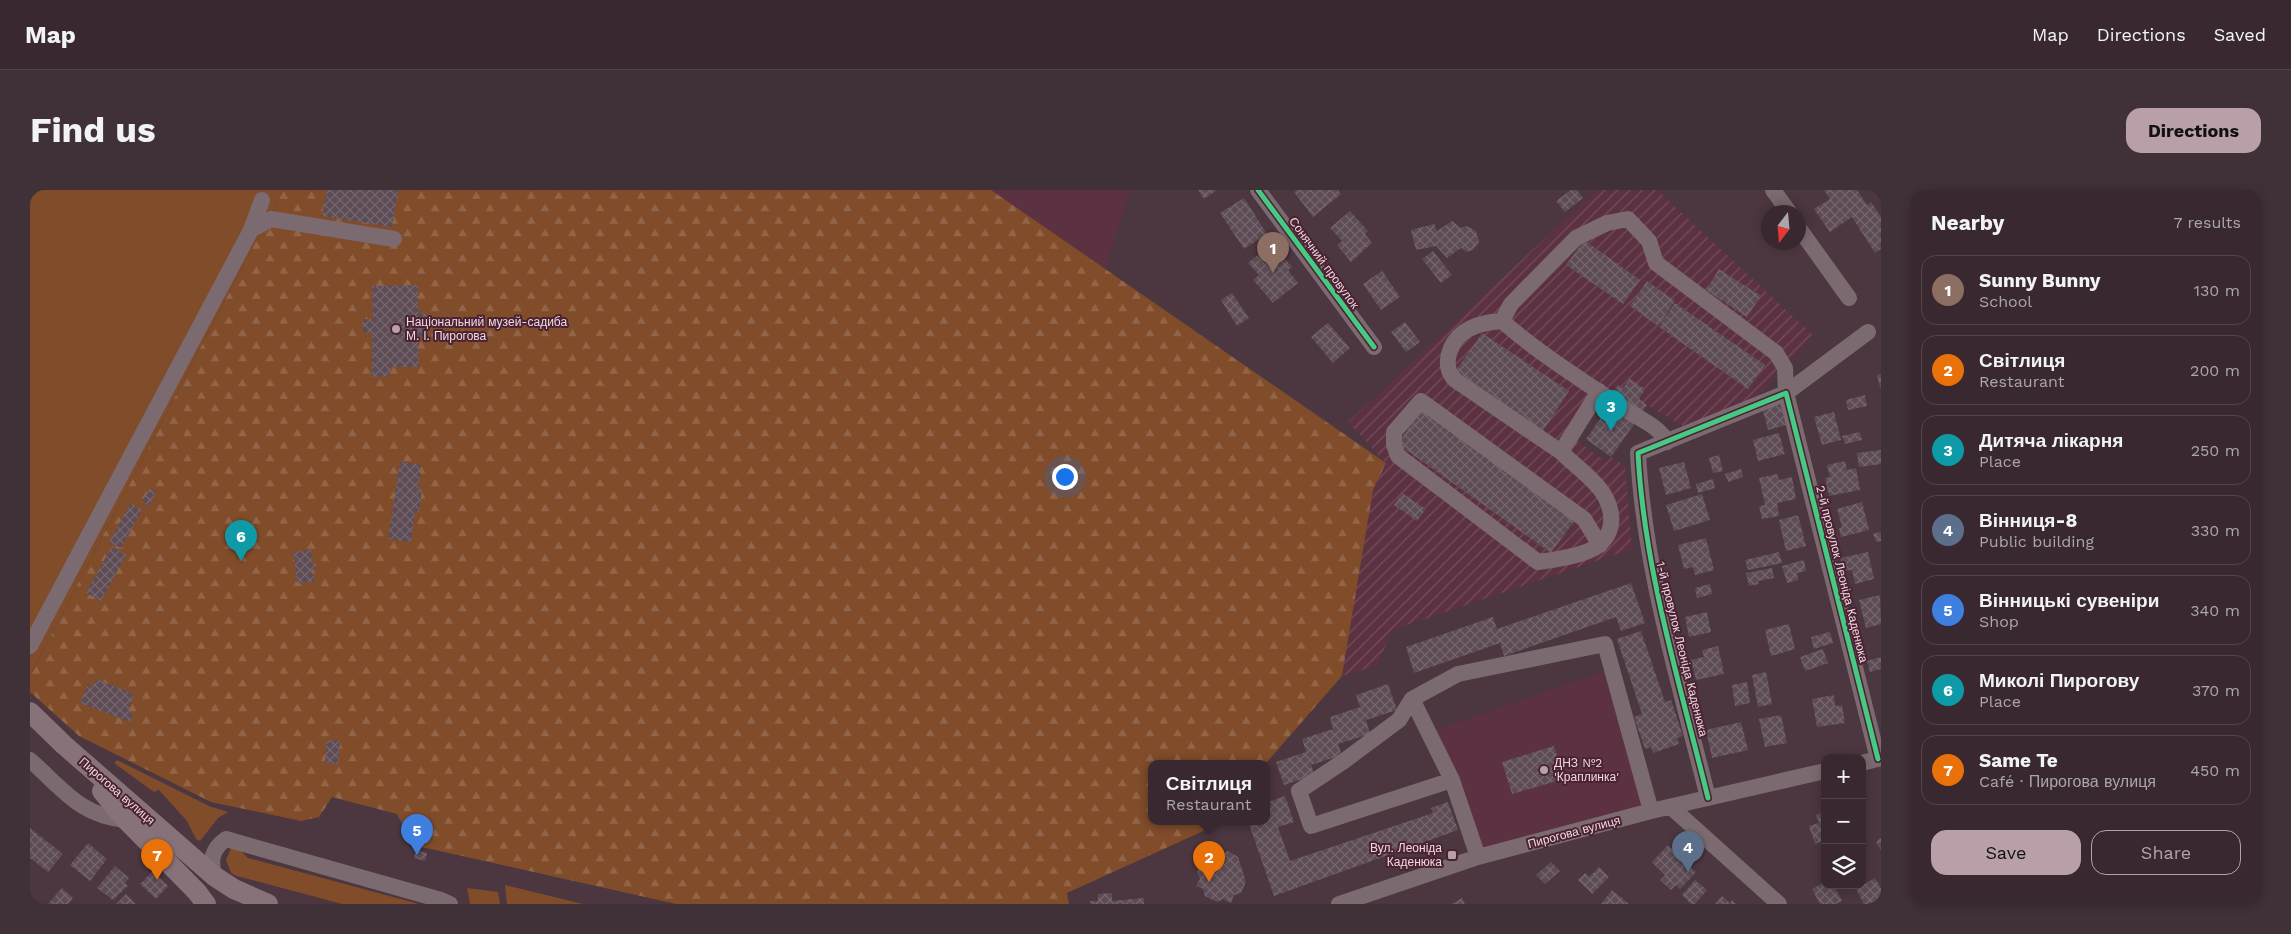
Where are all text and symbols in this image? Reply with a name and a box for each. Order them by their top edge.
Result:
text: Map [25,21,76,49]
text: Map [2032,24,2069,45]
text: Directions [2097,24,2186,45]
text: Saved [2214,24,2266,45]
button: Directions [2126,108,2261,153]
text: Find us [30,109,156,151]
north arrow [1761,205,1806,250]
text: Nearby [1931,210,2004,235]
text: 7 results [2174,213,2241,232]
street label: Сонячний провулок [1286,215,1362,312]
pin: 1 [1257,232,1289,273]
text: Sunny Bunny [1979,269,2100,292]
text: 1 [1945,281,1951,300]
text: 130 m [2194,281,2240,300]
text: School [1979,292,2032,311]
place label: Національний музей-садиба М. І. Пирогова [406,315,567,343]
marker: Національний музей-садиба М. І. Пирогова [390,323,402,335]
text: Світлиця [1979,349,2065,372]
text: 2 [1943,361,1953,380]
text: 200 m [2190,361,2240,380]
text: Restaurant [1979,372,2065,391]
pin: 3 [1595,390,1627,431]
text: Дитяча лікарня [1979,429,2123,452]
text: 3 [1943,441,1953,460]
text: 250 m [2191,441,2240,460]
text: Place [1979,452,2021,471]
your location [1052,464,1078,490]
street label: 2-й провулок Леоніда Каденюка [1813,484,1871,664]
text: Вінниця-8 [1979,509,2077,532]
pin: 6 [225,520,257,561]
text: 4 [1943,521,1953,540]
text: 330 m [2191,521,2240,540]
text: Public building [1979,532,2094,551]
street label: 1-й провулок Леоніда Каденюка [1653,560,1711,738]
text: Вінницькі сувеніри [1979,589,2159,612]
text: 5 [1943,601,1953,620]
text: 340 m [2190,601,2240,620]
text: Shop [1979,612,2019,631]
text: Миколі Пирогову [1979,669,2139,692]
text: 6 [1943,681,1953,700]
text: 370 m [2192,681,2240,700]
text: Place [1979,692,2021,711]
text: Same Te [1979,749,2058,772]
street label: Пирогова вулиця [76,754,158,828]
map controls [1821,754,1866,889]
button: + [1821,754,1866,799]
place label: ДНЗ №2 'Краплинка' [1554,756,1619,784]
popup [1148,760,1270,825]
text: 7 [1943,761,1953,780]
text: 450 m [2190,761,2240,780]
marker: ДНЗ №2 'Краплинка' [1538,764,1550,776]
text: Світлиця [1166,772,1252,795]
text: Café · Пирогова вулиця [1979,772,2156,791]
text: Restaurant [1166,795,1251,814]
button: − [1821,799,1866,844]
street label: Пирогова вулиця [1526,813,1622,851]
pin: 5 [401,814,433,855]
button: Save [1931,830,2081,875]
button: Share [2091,830,2241,875]
pin: 4 [1672,831,1704,872]
pin: 7 [141,839,173,880]
pin: 2 [1193,841,1225,882]
place label: Вул. Леоніда Каденюка [1370,841,1442,869]
button: layers [1821,844,1866,889]
marker: Вул. Леоніда Каденюка [1446,849,1458,861]

